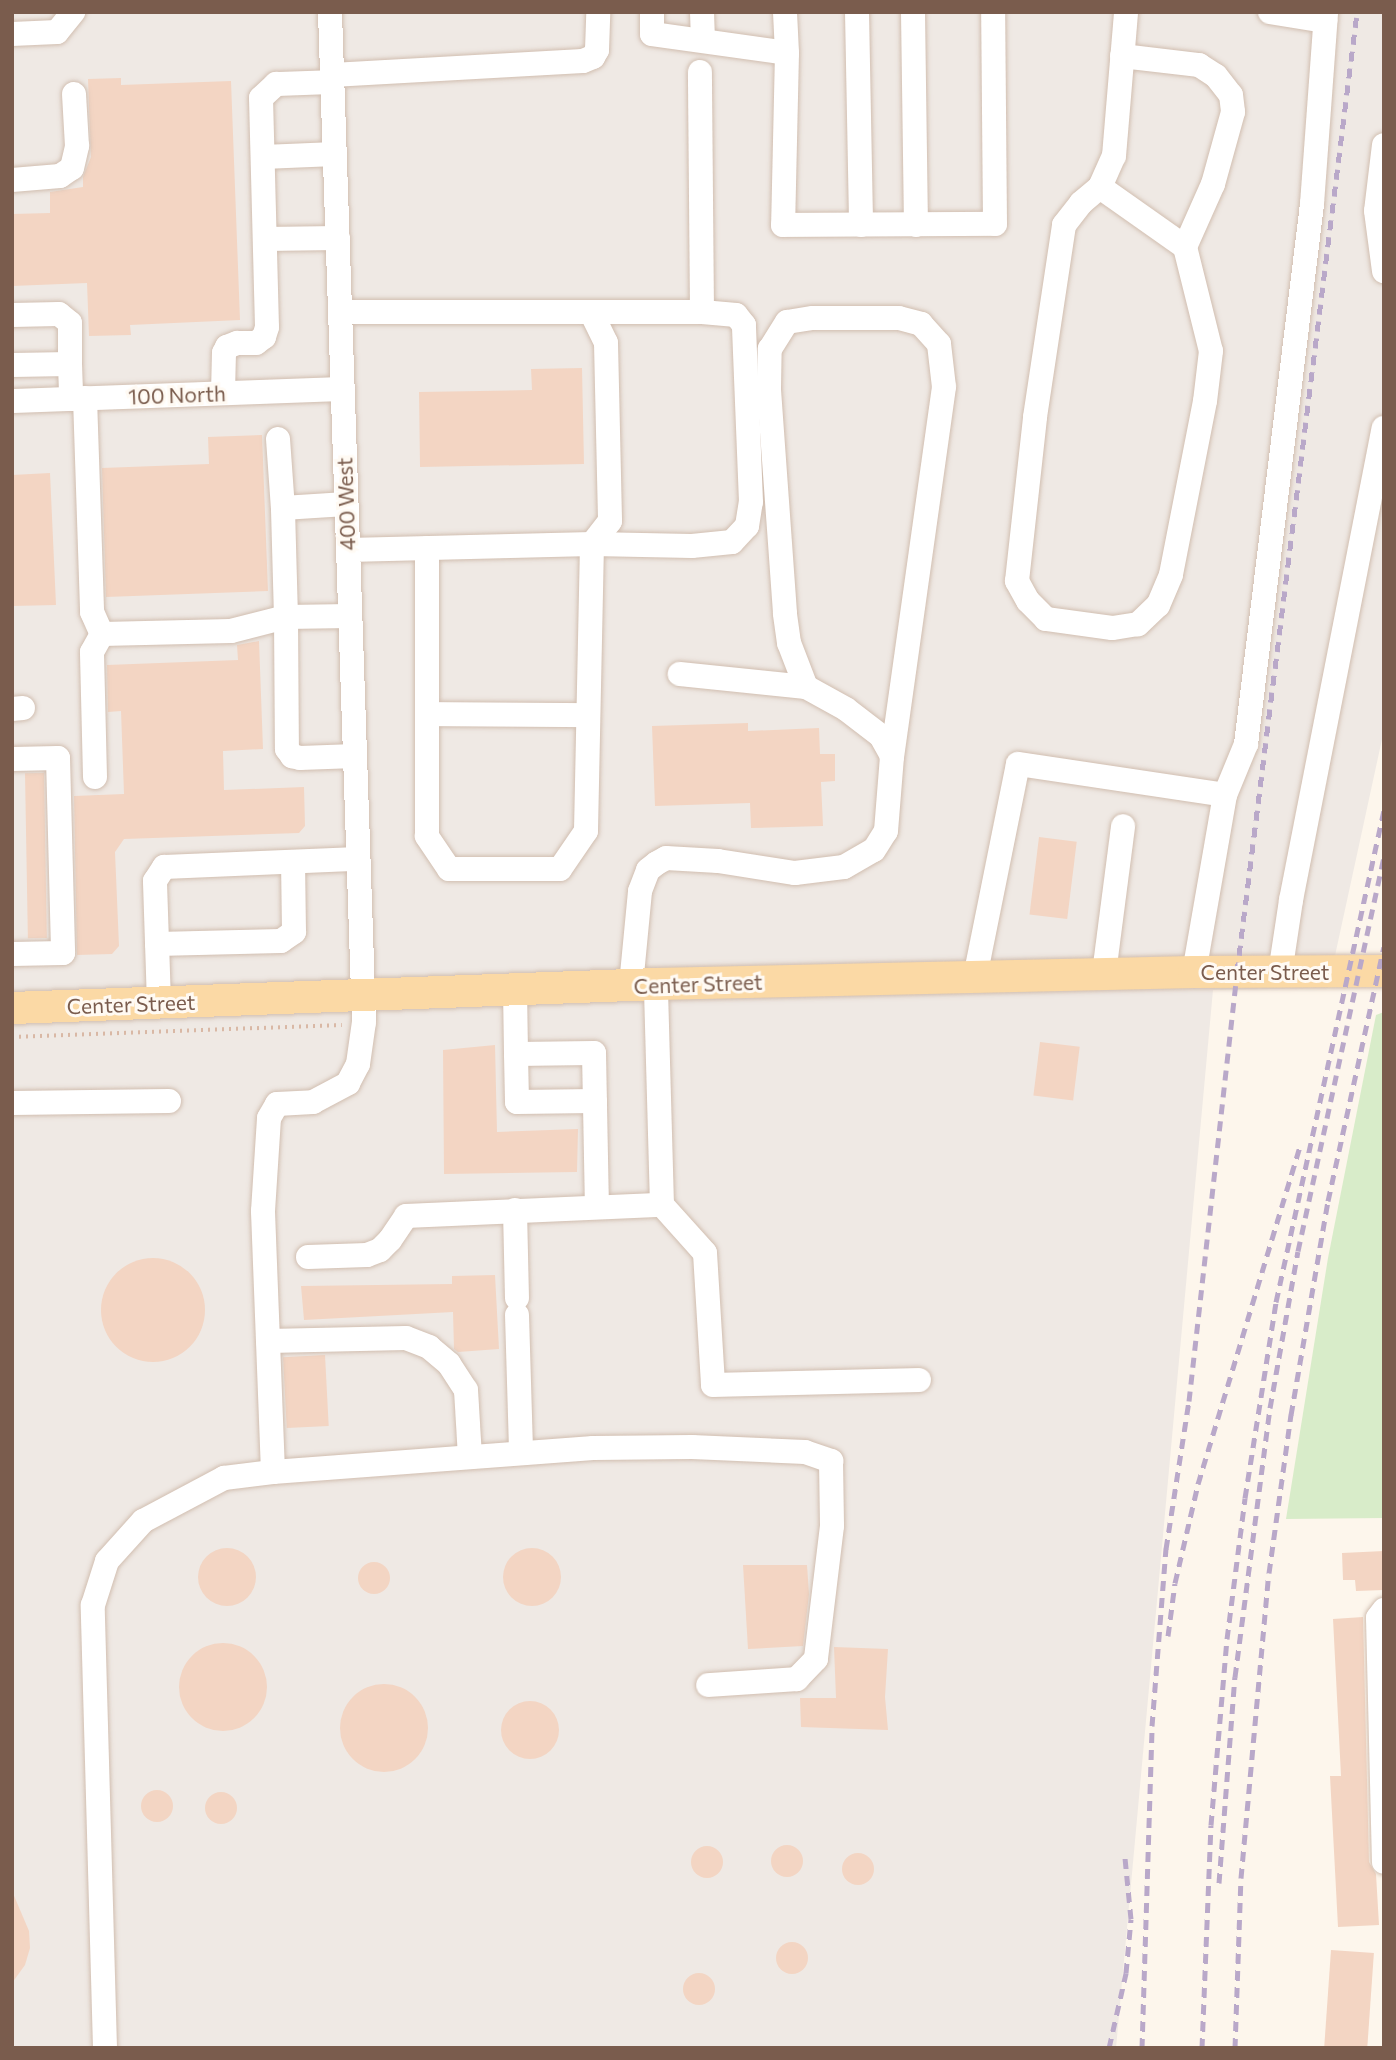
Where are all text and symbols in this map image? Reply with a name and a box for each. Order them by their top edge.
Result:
street label: 100 North [128,381,226,409]
street label: 400 West [332,457,360,551]
street label: Center Street [1201,959,1329,985]
street label: Center Street [633,969,763,999]
street label: Center Street [66,989,196,1019]

